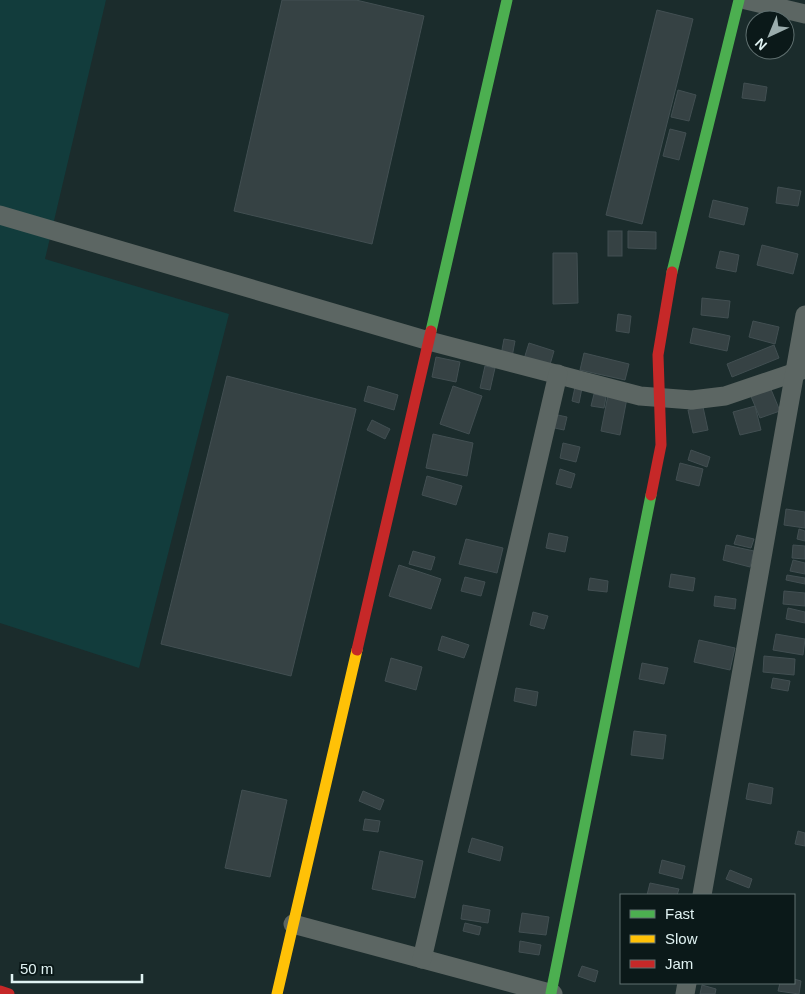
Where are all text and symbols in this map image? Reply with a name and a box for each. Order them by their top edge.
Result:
north arrow [745,10,795,60]
text: N [752,35,770,54]
legend [620,894,795,984]
text: Fast [665,905,695,922]
text: Slow [665,930,698,947]
scale bar [12,952,142,984]
text: Jam [665,955,693,972]
text: 50 m [20,960,53,977]

